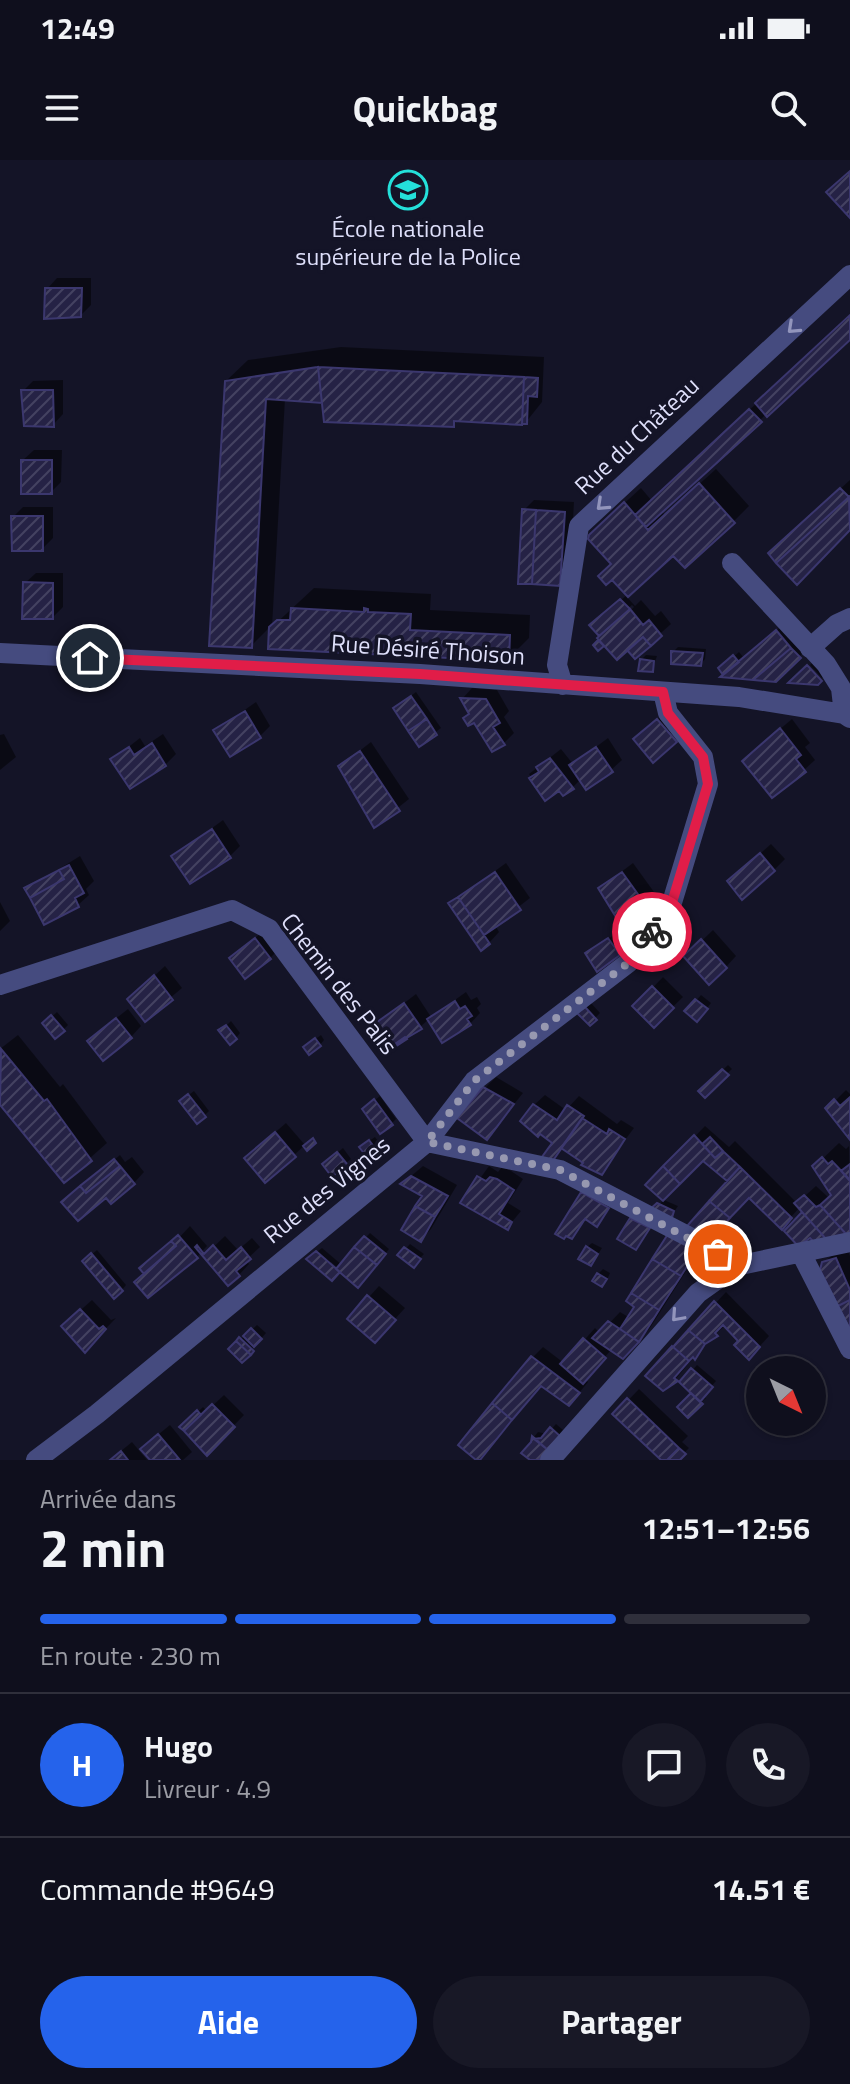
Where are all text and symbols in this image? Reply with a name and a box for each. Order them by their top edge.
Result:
text: 12:49 [40,5,115,51]
text: Quickbag [353,81,497,136]
icon: menu [40,86,84,130]
icon: search [766,86,810,130]
school or university icon: École nationale supérieure de la Police [387,169,429,211]
place label: École nationale supérieure de la Police [295,210,521,274]
one-way arrow [787,319,802,333]
street label: Rue du Château [566,368,707,503]
one-way arrow [596,495,611,509]
pin [56,624,124,692]
street label: Rue Désiré Thoison [330,624,526,674]
icon: home [68,636,112,680]
courier [612,892,692,972]
street label: Chemin des Palis [273,905,407,1062]
icon: bike [630,910,674,954]
street label: Rue des Vignes [255,1127,397,1252]
pin [684,1220,752,1288]
icon: bag [696,1232,740,1276]
one-way arrow [672,1307,686,1322]
north arrow [746,1356,826,1436]
map controls [746,1356,826,1436]
text: Arrivée dans [40,1479,176,1518]
text: 12:51–12:56 [642,1505,810,1551]
text: 2 min [40,1508,166,1587]
text: En route · 230 m [40,1636,221,1675]
text: Hugo [144,1723,213,1769]
button: chat [622,1723,706,1807]
button: phone [726,1723,810,1807]
text: H [72,1742,92,1788]
text: Livreur · 4.9 [144,1769,271,1808]
text: Commande #9649 [40,1866,275,1912]
text: 14.51 € [712,1866,810,1912]
button: Aide [40,1976,417,2068]
button: Partager [433,1976,810,2068]

